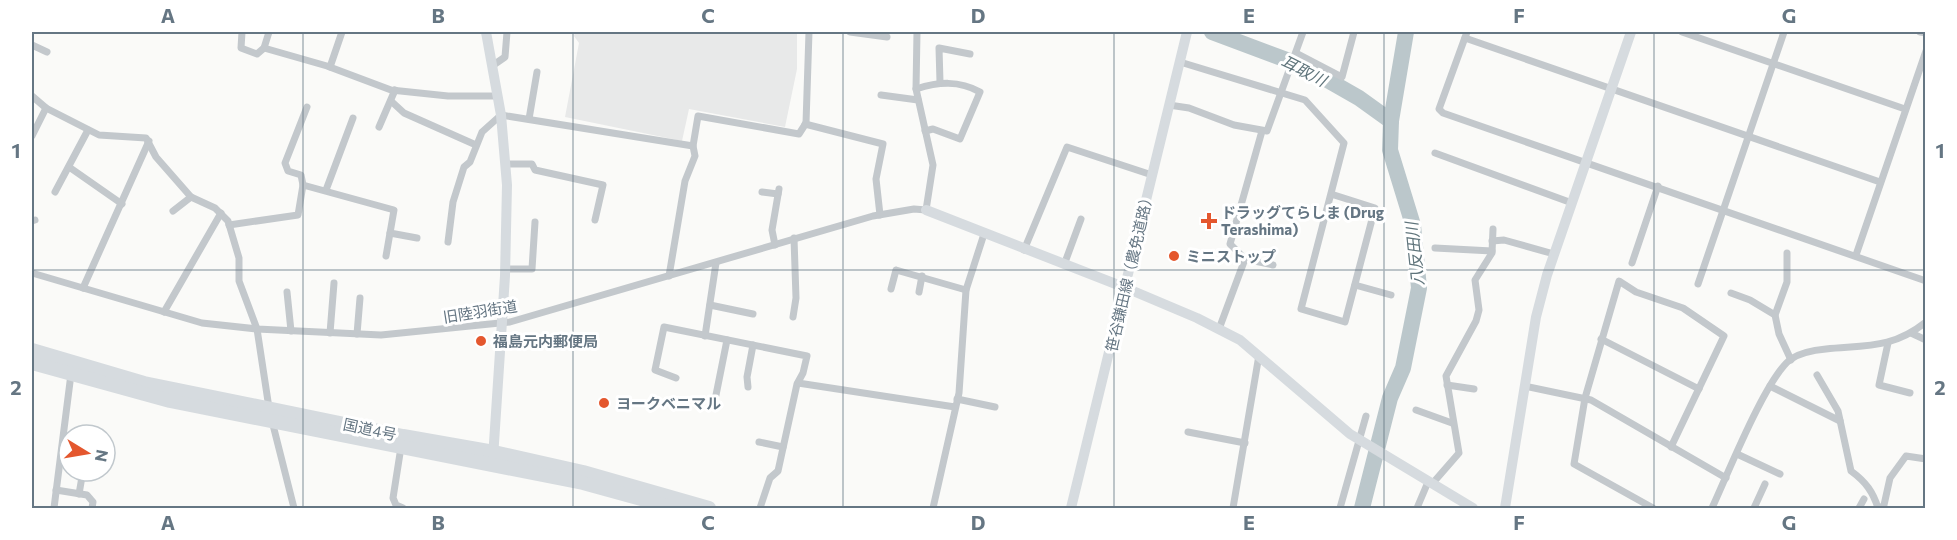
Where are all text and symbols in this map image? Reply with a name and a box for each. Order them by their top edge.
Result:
text: A [161,3,175,27]
text: B [431,3,445,27]
text: C [701,3,715,27]
text: D [971,3,985,27]
text: E [1243,3,1255,27]
text: F [1513,3,1525,27]
text: G [1782,3,1796,27]
water label: 耳取川 [1278,51,1331,90]
text: 1 [11,138,21,162]
text: 1 [1935,138,1945,162]
street label: 笹谷鎌田線（農免道路） [1102,189,1156,353]
place label: ドラッグてらしま (Drug Terashima) [1221,203,1384,238]
marker: ドラッグてらしま (Drug Terashima) [1202,214,1216,228]
water label: 八反田川 [1401,219,1427,287]
place label: ミニストップ [1186,247,1276,265]
marker: ミニストップ [1167,249,1181,263]
street label: 旧陸羽街道 [442,296,518,326]
place label: 福島元内郵便局 [492,332,598,350]
marker: 福島元内郵便局 [474,334,488,348]
text: 2 [10,375,22,399]
text: 2 [1934,375,1946,399]
place label: ヨークベニマル [616,394,721,412]
marker: ヨークベニマル [597,396,611,410]
street label: 国道4号 [342,415,398,443]
north arrow [57,423,117,483]
text: N [92,448,113,464]
text: A [161,510,175,534]
text: B [431,510,445,534]
text: C [701,510,715,534]
text: D [971,510,985,534]
text: E [1243,510,1255,534]
text: F [1513,510,1525,534]
text: G [1782,510,1796,534]

